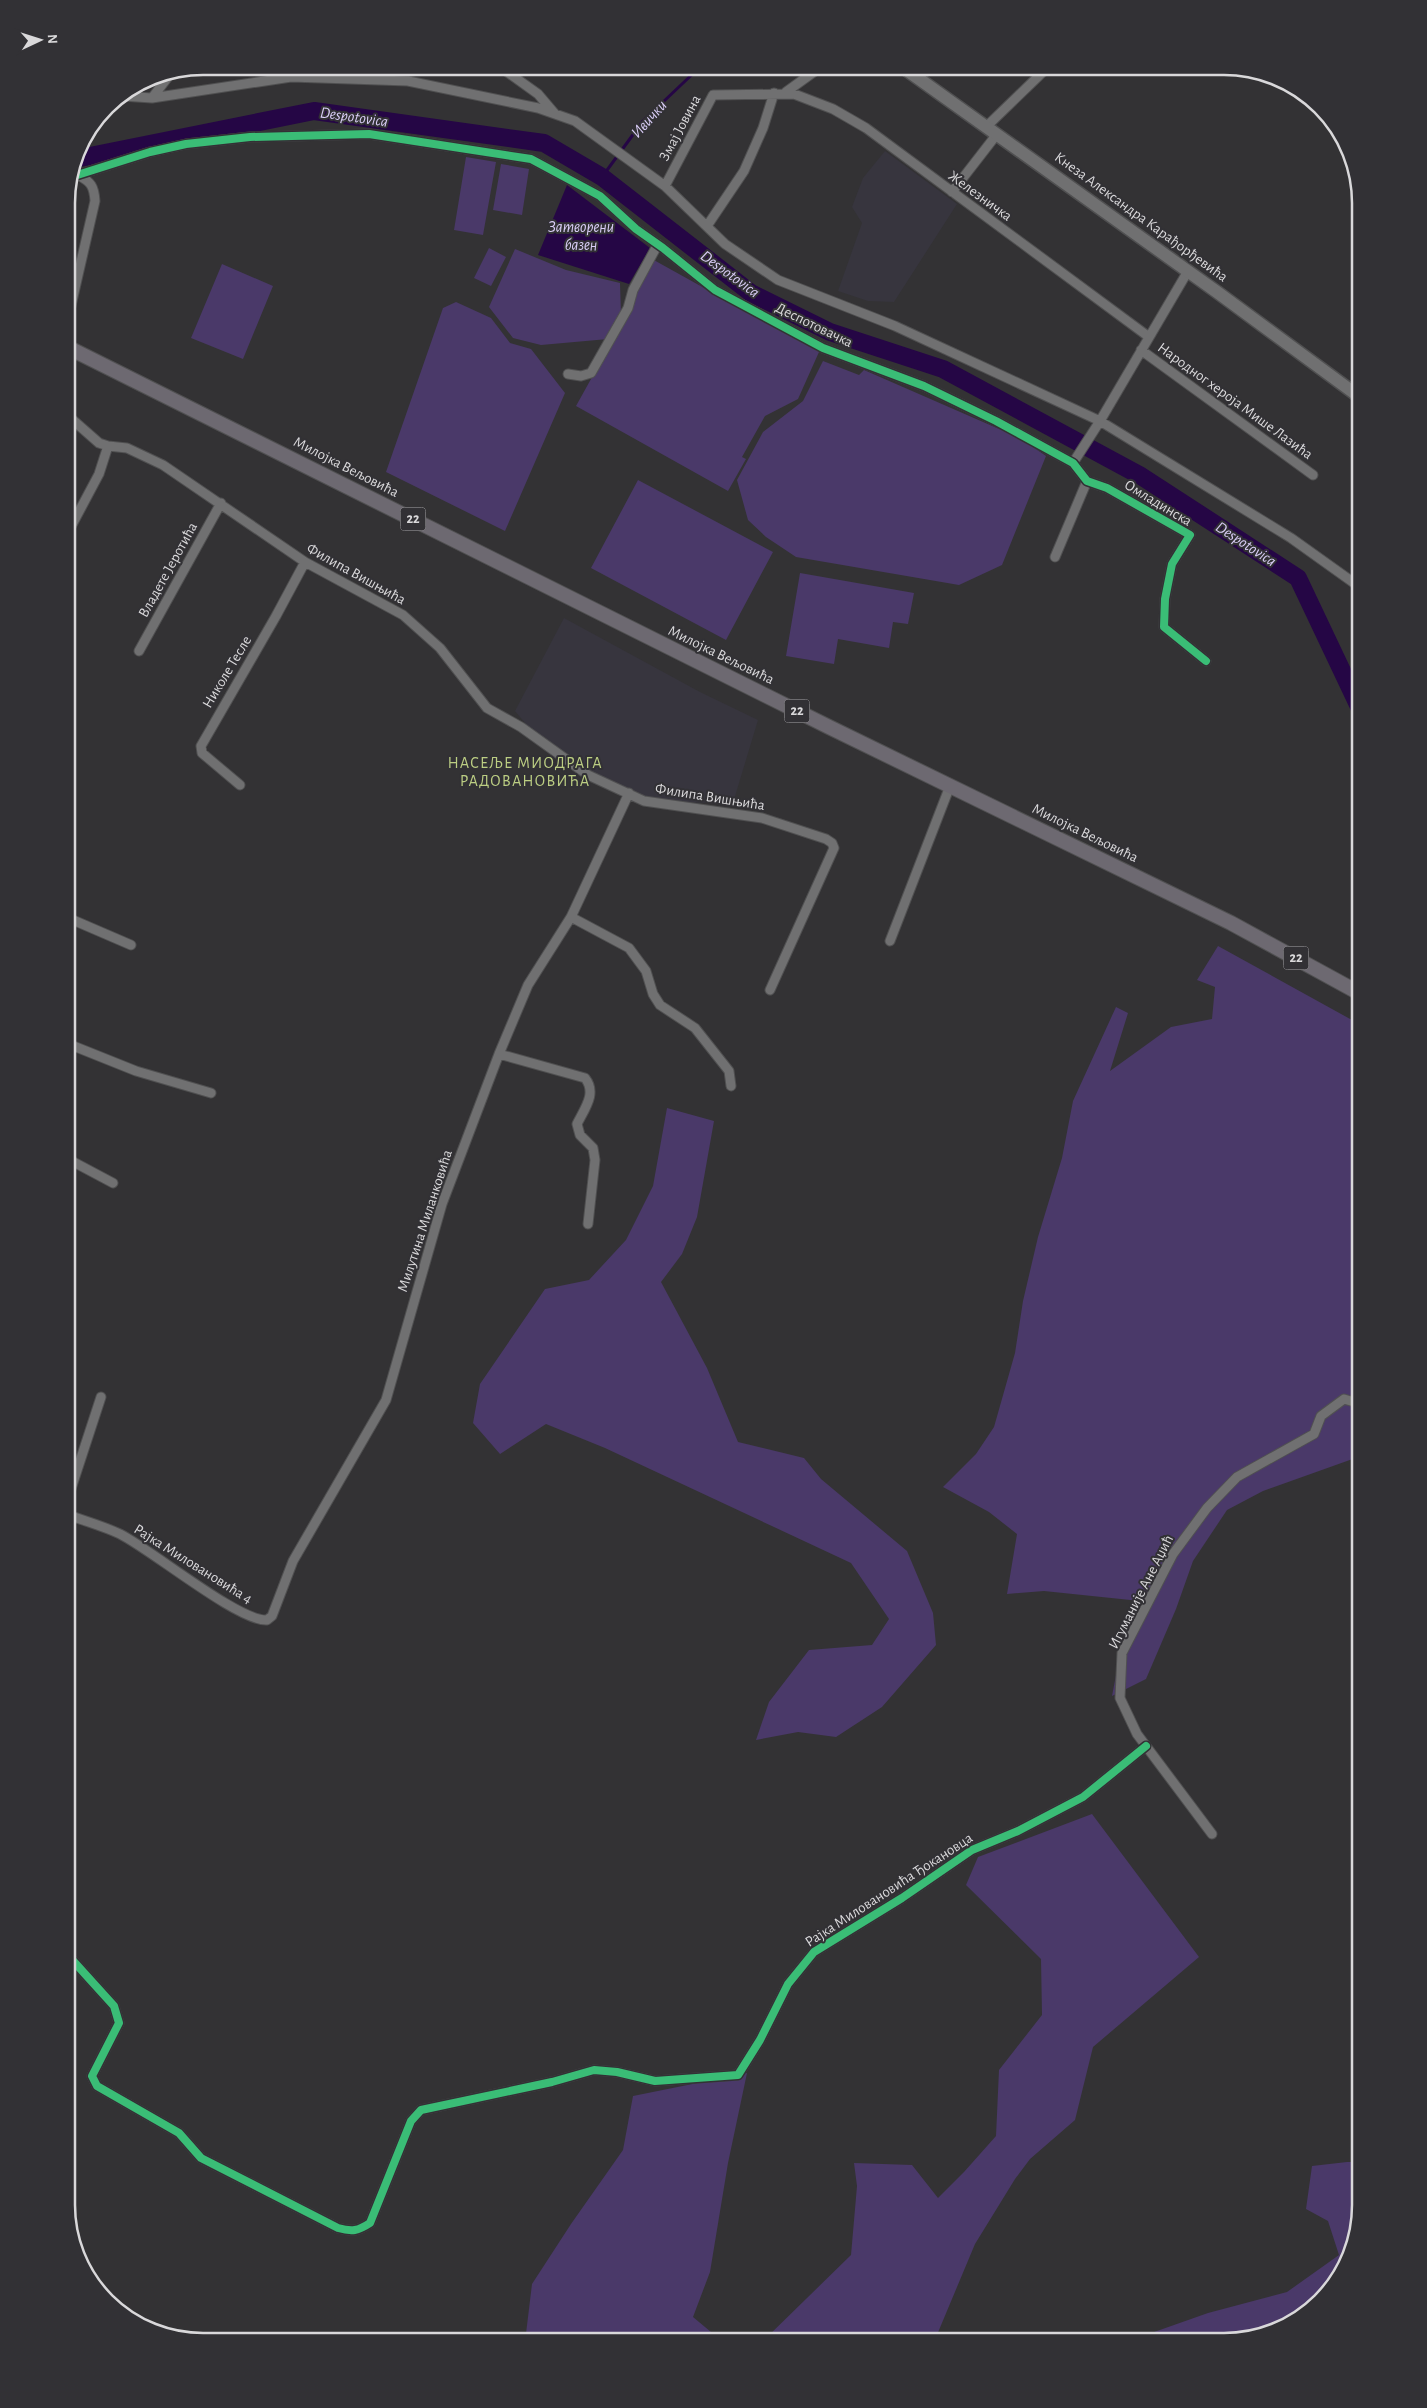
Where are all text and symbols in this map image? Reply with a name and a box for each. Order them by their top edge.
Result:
north arrow [15,15,65,65]
text: N [45,34,59,45]
street label: Змај Јовина [656,93,704,163]
water label: Ивички [628,97,670,141]
water label: Despotovica [319,104,389,131]
street label: Кнеза Александра Карађорђевића [1052,149,1230,285]
street label: Железничка [945,168,1015,224]
water label: Затворени базен [548,219,614,253]
water label: Despotovica [697,247,762,301]
street label: Деспотовачка [773,300,855,350]
street label: Народног хероја Мише Лазића [1155,340,1315,462]
street label: Милојка Вељовића [291,434,401,500]
street label: Омладинска [1122,477,1194,529]
road number: 22 [400,508,426,530]
water label: Despotovica [1212,519,1279,570]
street label: Владете Јеротића [136,520,200,620]
street label: Филипа Вишњића [304,541,408,607]
street label: Милојка Вељовића [666,623,776,687]
street label: Николе Тесле [200,633,254,711]
road number: 22 [784,699,810,722]
district label: НАСЕЉЕ МИОДРАГА РАДОВАНОВИЋА [447,755,603,789]
street label: Филипа Вишњића [654,781,766,813]
street label: Милојка Вељовића [1030,801,1140,865]
road number: 22 [1284,946,1308,970]
street label: Милутина Миланковића [395,1148,455,1294]
street label: Рајка Миловановића 4 [131,1521,255,1607]
street label: Игуманије Ане Аџић [1106,1533,1176,1651]
street label: Рајка Миловановића Ђокановца [803,1830,976,1950]

